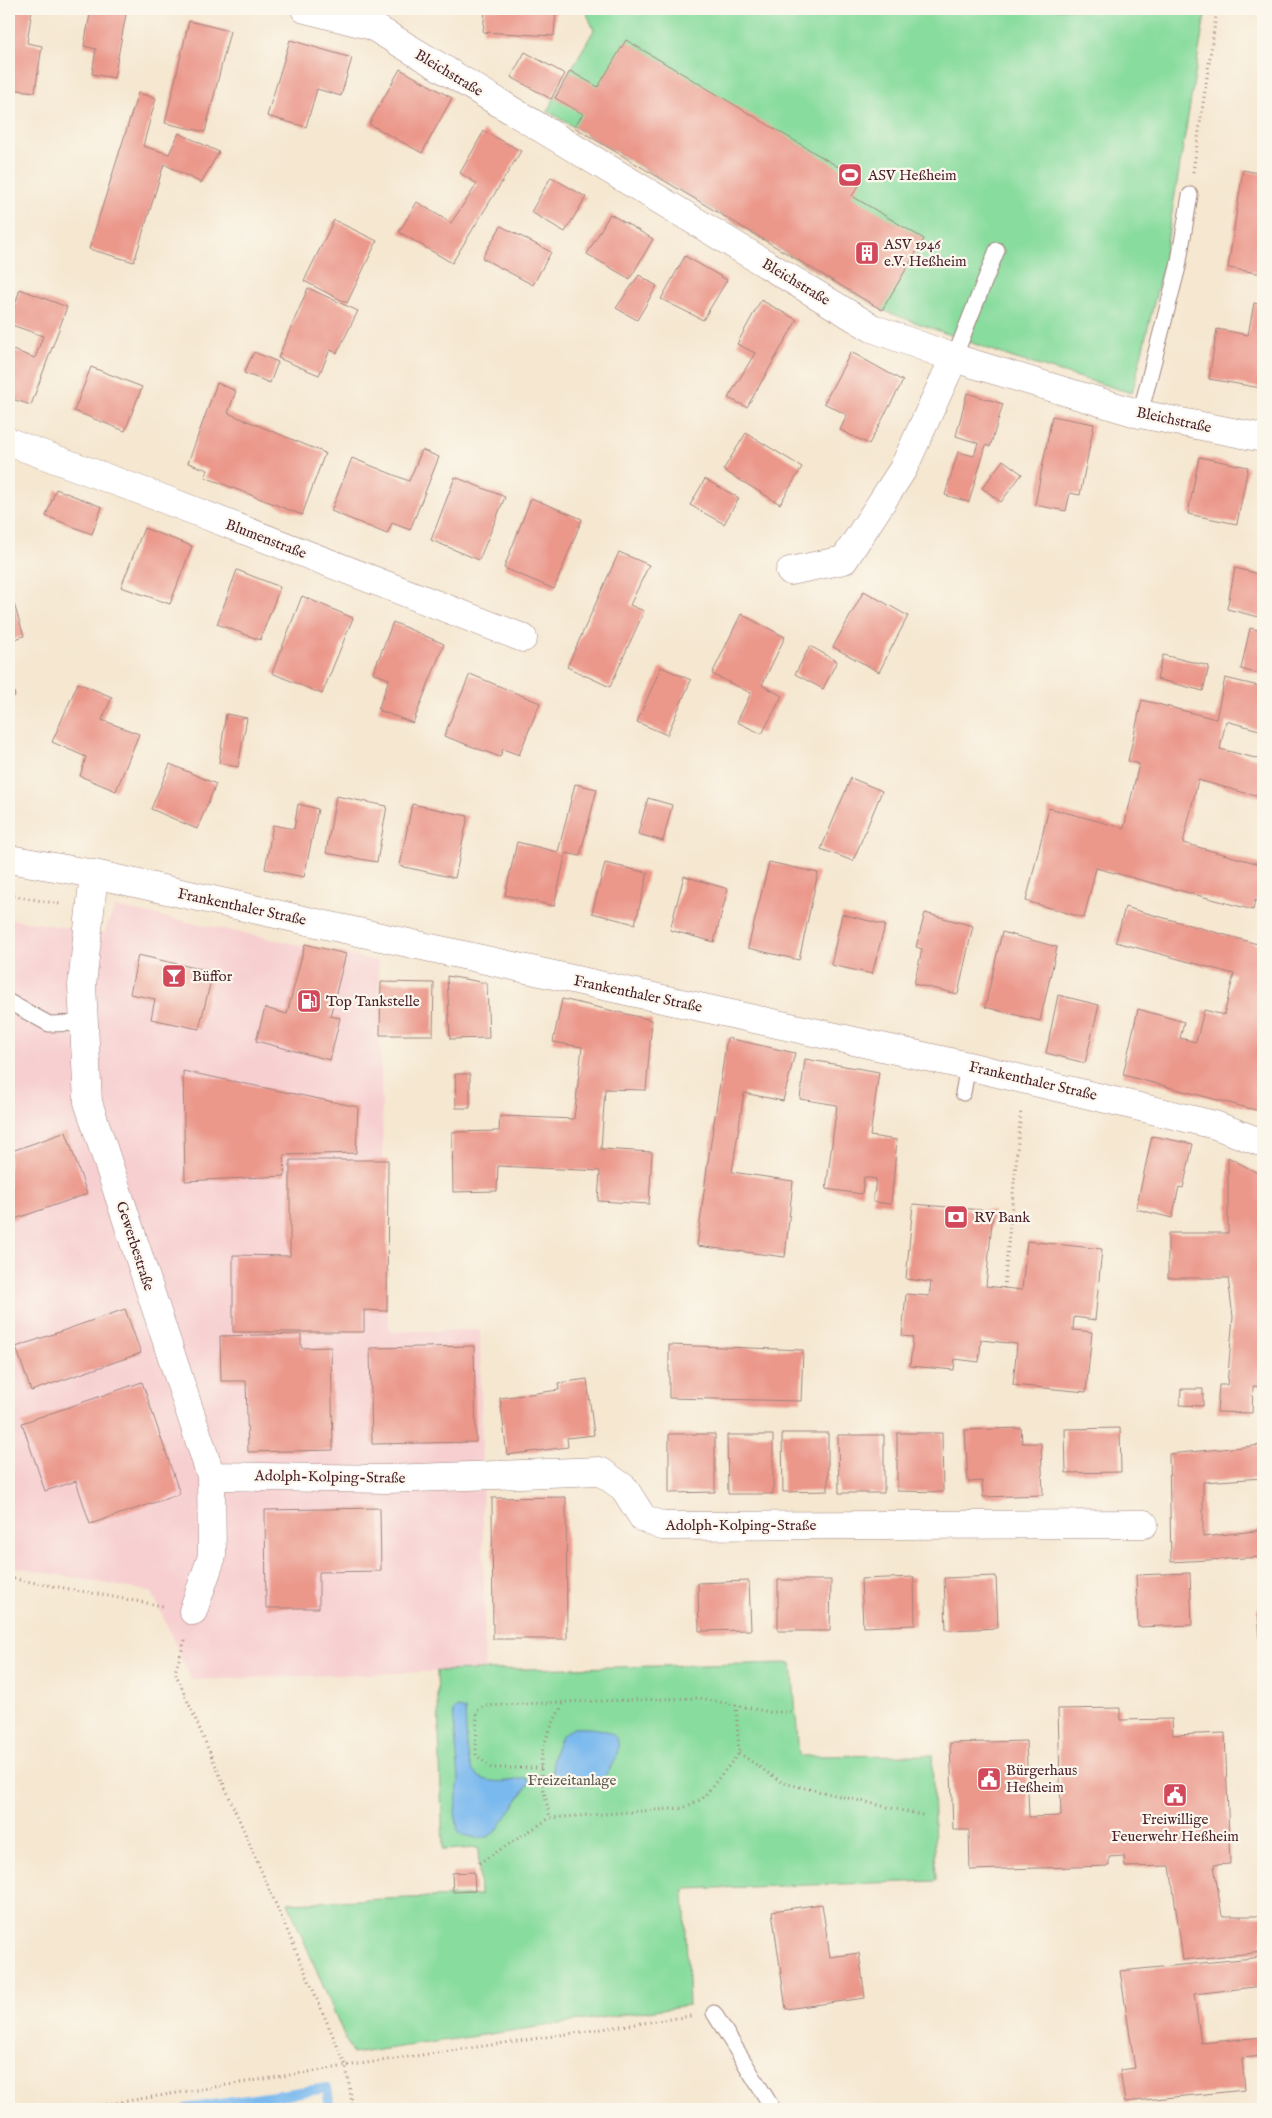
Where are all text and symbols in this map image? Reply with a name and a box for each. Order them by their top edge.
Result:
street label: Bleichstraße [411,45,487,101]
sports icon: ASV Heßheim [837,162,863,188]
place label: ASV Heßheim [867,166,957,185]
place label: ASV 1946 e.V. Heßheim [883,235,967,271]
building icon: ASV 1946 e.V. Heßheim [854,240,880,266]
street label: Bleichstraße [758,254,834,310]
street label: Bleichstraße [1135,403,1213,437]
street label: Blumenstraße [223,515,309,563]
street label: Frankenthaler Straße [176,884,308,930]
bar icon: Büffor [161,963,187,989]
place label: Büffor [192,967,233,986]
street label: Frankenthaler Straße [572,971,704,1017]
fuel station icon: Top Tankstelle [296,988,322,1014]
place label: Top Tankstelle [326,992,420,1011]
street label: Frankenthaler Straße [967,1057,1099,1105]
street label: Gewerbestraße [112,1199,158,1293]
bank icon: RV Bank [943,1204,969,1230]
place label: RV Bank [974,1208,1031,1227]
street label: Adolph-Kolping-Straße [253,1466,406,1488]
street label: Adolph-Kolping-Straße [665,1516,817,1535]
place label: Bürgerhaus Heßheim [1006,1761,1077,1797]
public building icon: Bürgerhaus Heßheim [976,1766,1002,1792]
park label: Freizeitanlage [528,1771,616,1790]
public building icon: Freiwillige Feuerwehr Heßheim [1162,1782,1188,1808]
place label: Freiwillige Feuerwehr Heßheim [1111,1810,1239,1846]

